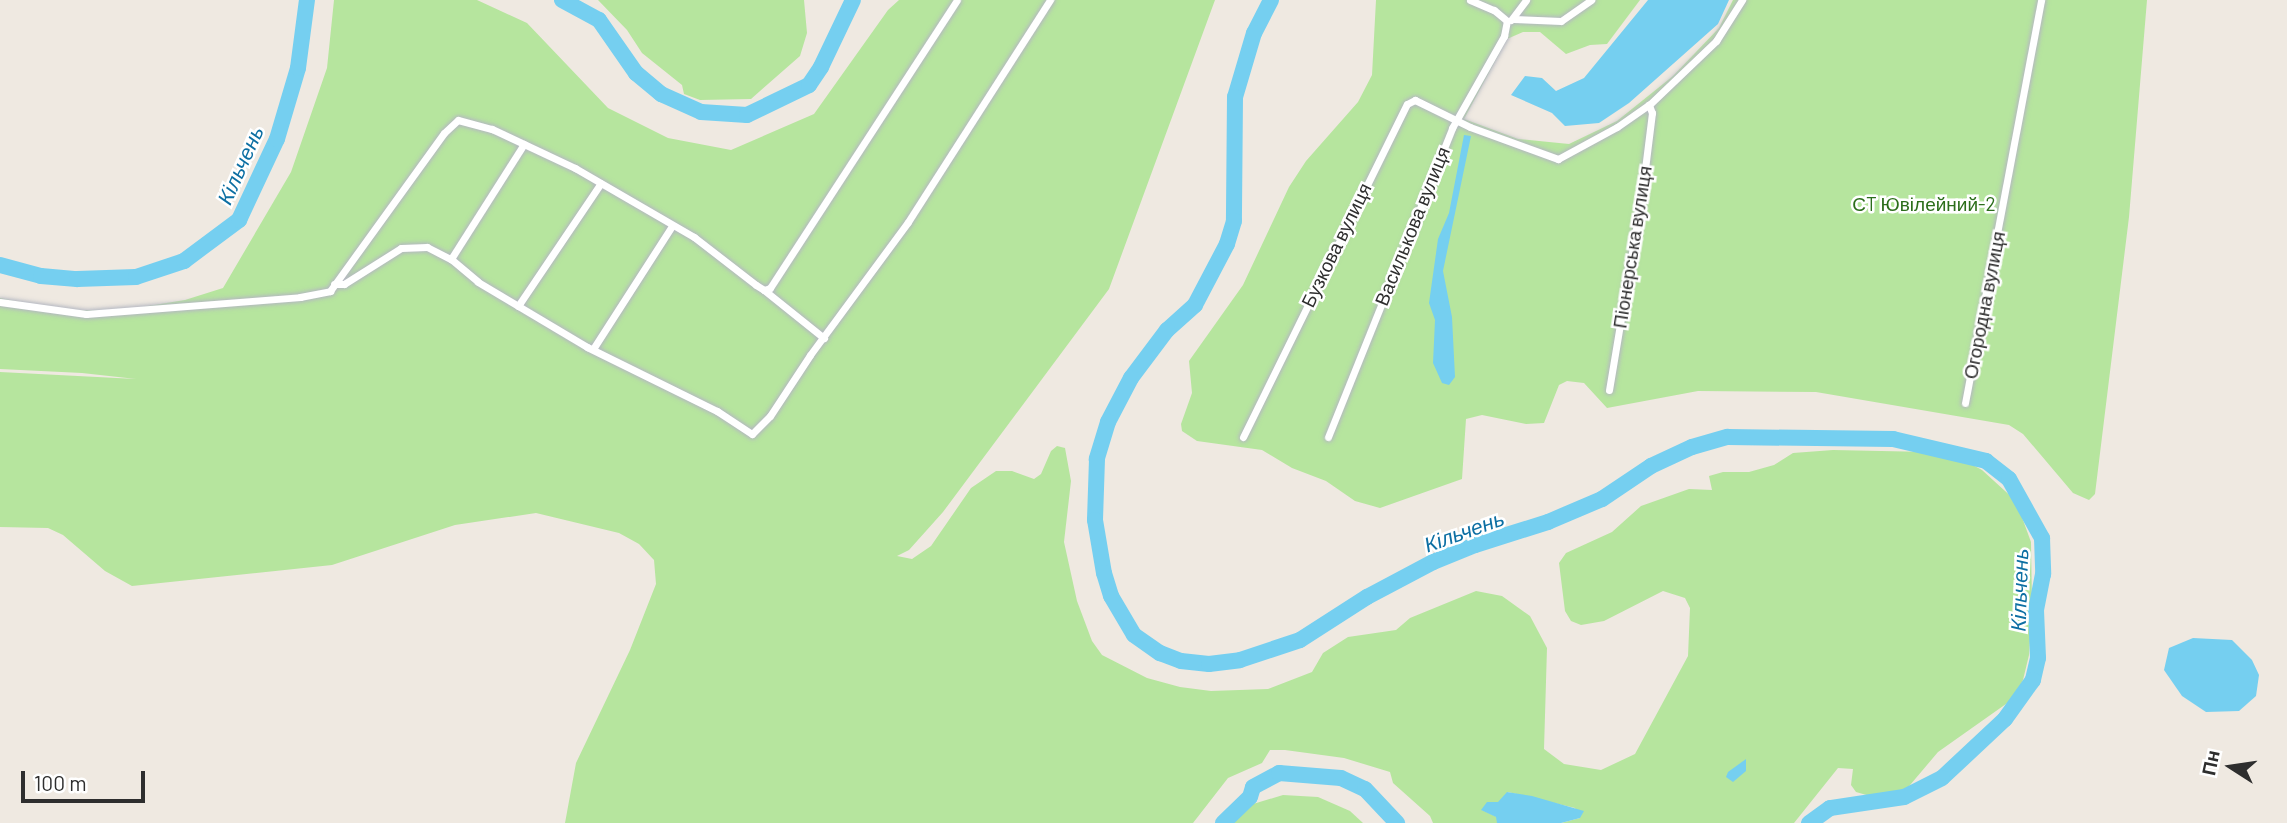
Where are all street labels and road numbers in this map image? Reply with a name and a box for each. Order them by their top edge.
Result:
street label: Василькова вулиця [1370,143,1454,309]
street label: Піонерська вулиця [1608,164,1656,330]
street label: Бузкова вулиця [1296,179,1376,311]
street label: Огородна вулиця [1958,229,2010,381]

